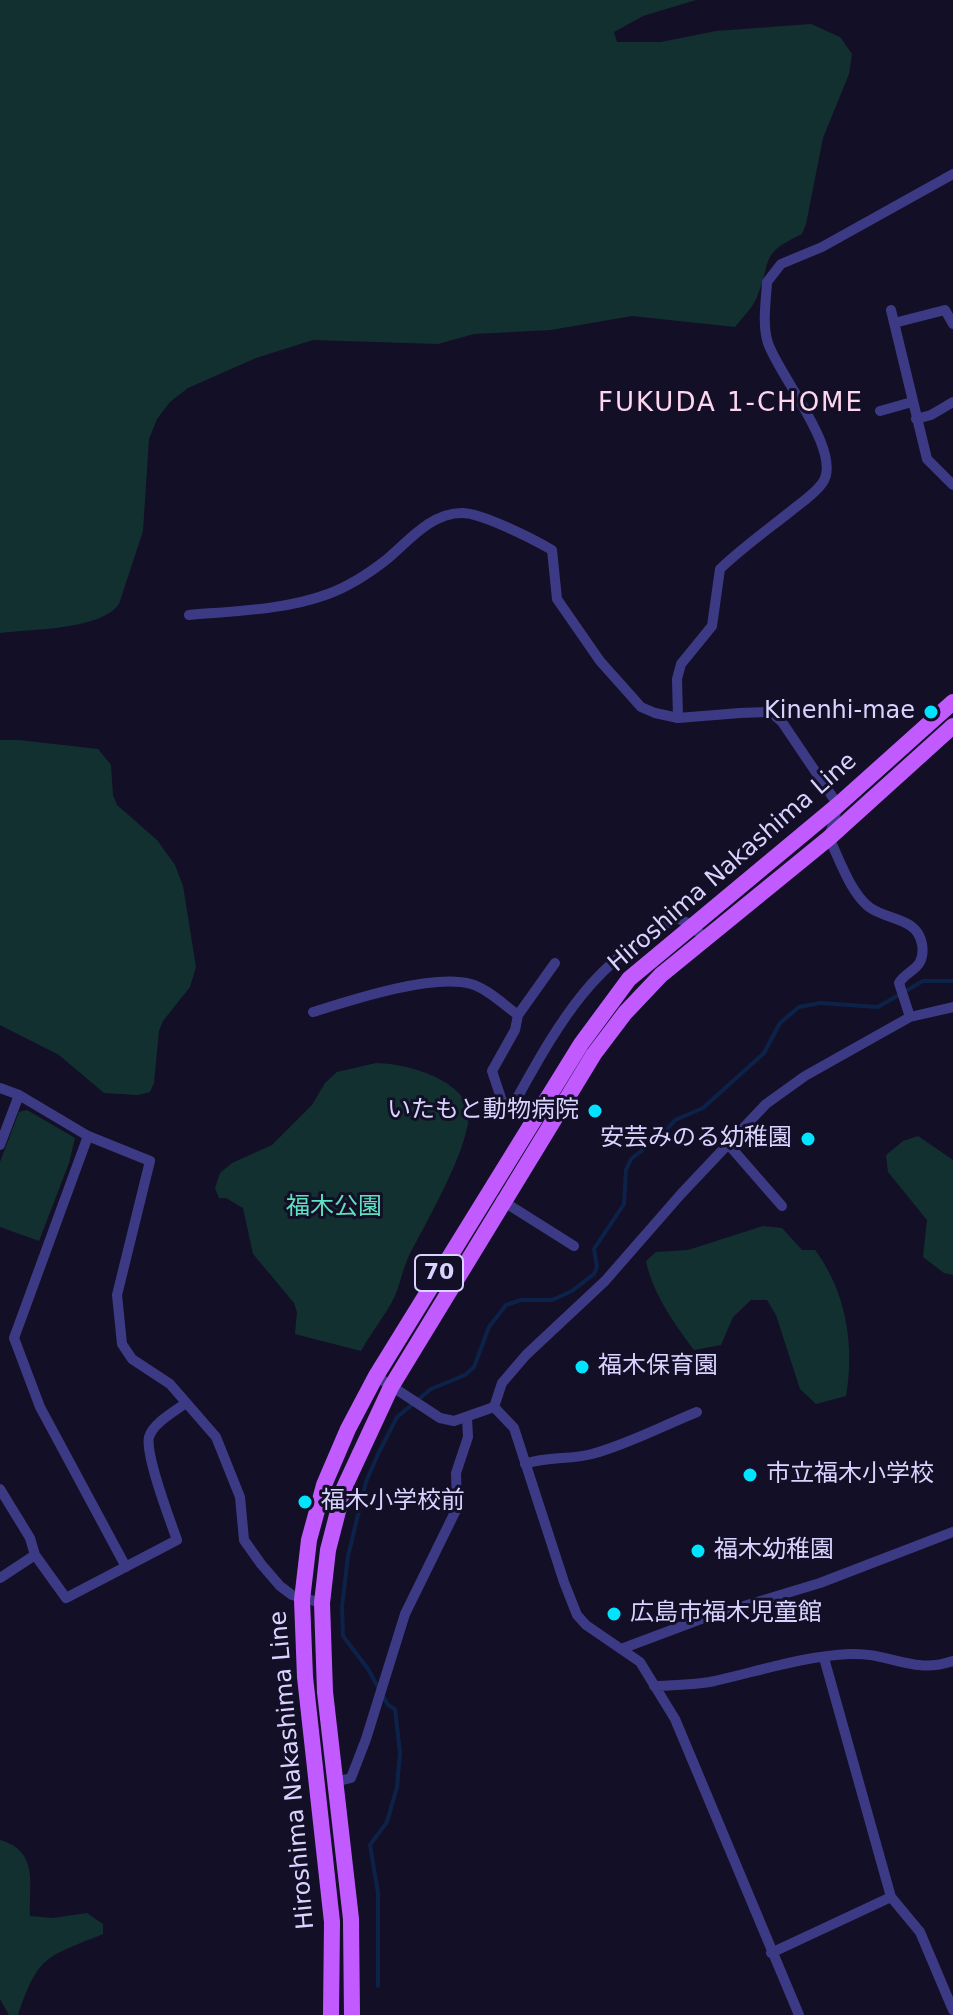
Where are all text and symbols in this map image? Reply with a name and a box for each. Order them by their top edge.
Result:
district label: FUKUDA 1-CHOME [598,388,864,420]
place label: Kinenhi-mae [764,698,915,726]
marker: Kinenhi-mae [922,703,940,721]
street label: Hiroshima Nakashima Line [603,747,863,979]
place label: いたもと動物病院 [387,1097,579,1125]
marker: いたもと動物病院 [586,1102,604,1120]
place label: 安芸みのる幼稚園 [600,1125,792,1153]
marker: 安芸みのる幼稚園 [799,1130,817,1148]
park label: 福木公園 [286,1194,382,1222]
road number: 70 [415,1255,463,1291]
place label: 福木保育園 [598,1353,718,1381]
marker: 福木保育園 [573,1358,591,1376]
place label: 市立福木小学校 [766,1461,934,1489]
marker: 市立福木小学校 [741,1466,759,1484]
place label: 福木小学校前 [321,1488,465,1516]
marker: 福木小学校前 [296,1493,314,1511]
place label: 福木幼稚園 [714,1537,834,1565]
marker: 福木幼稚園 [689,1542,707,1560]
place label: 広島市福木児童館 [630,1600,822,1628]
marker: 広島市福木児童館 [605,1605,623,1623]
street label: Hiroshima Nakashima Line [265,1609,321,1931]

